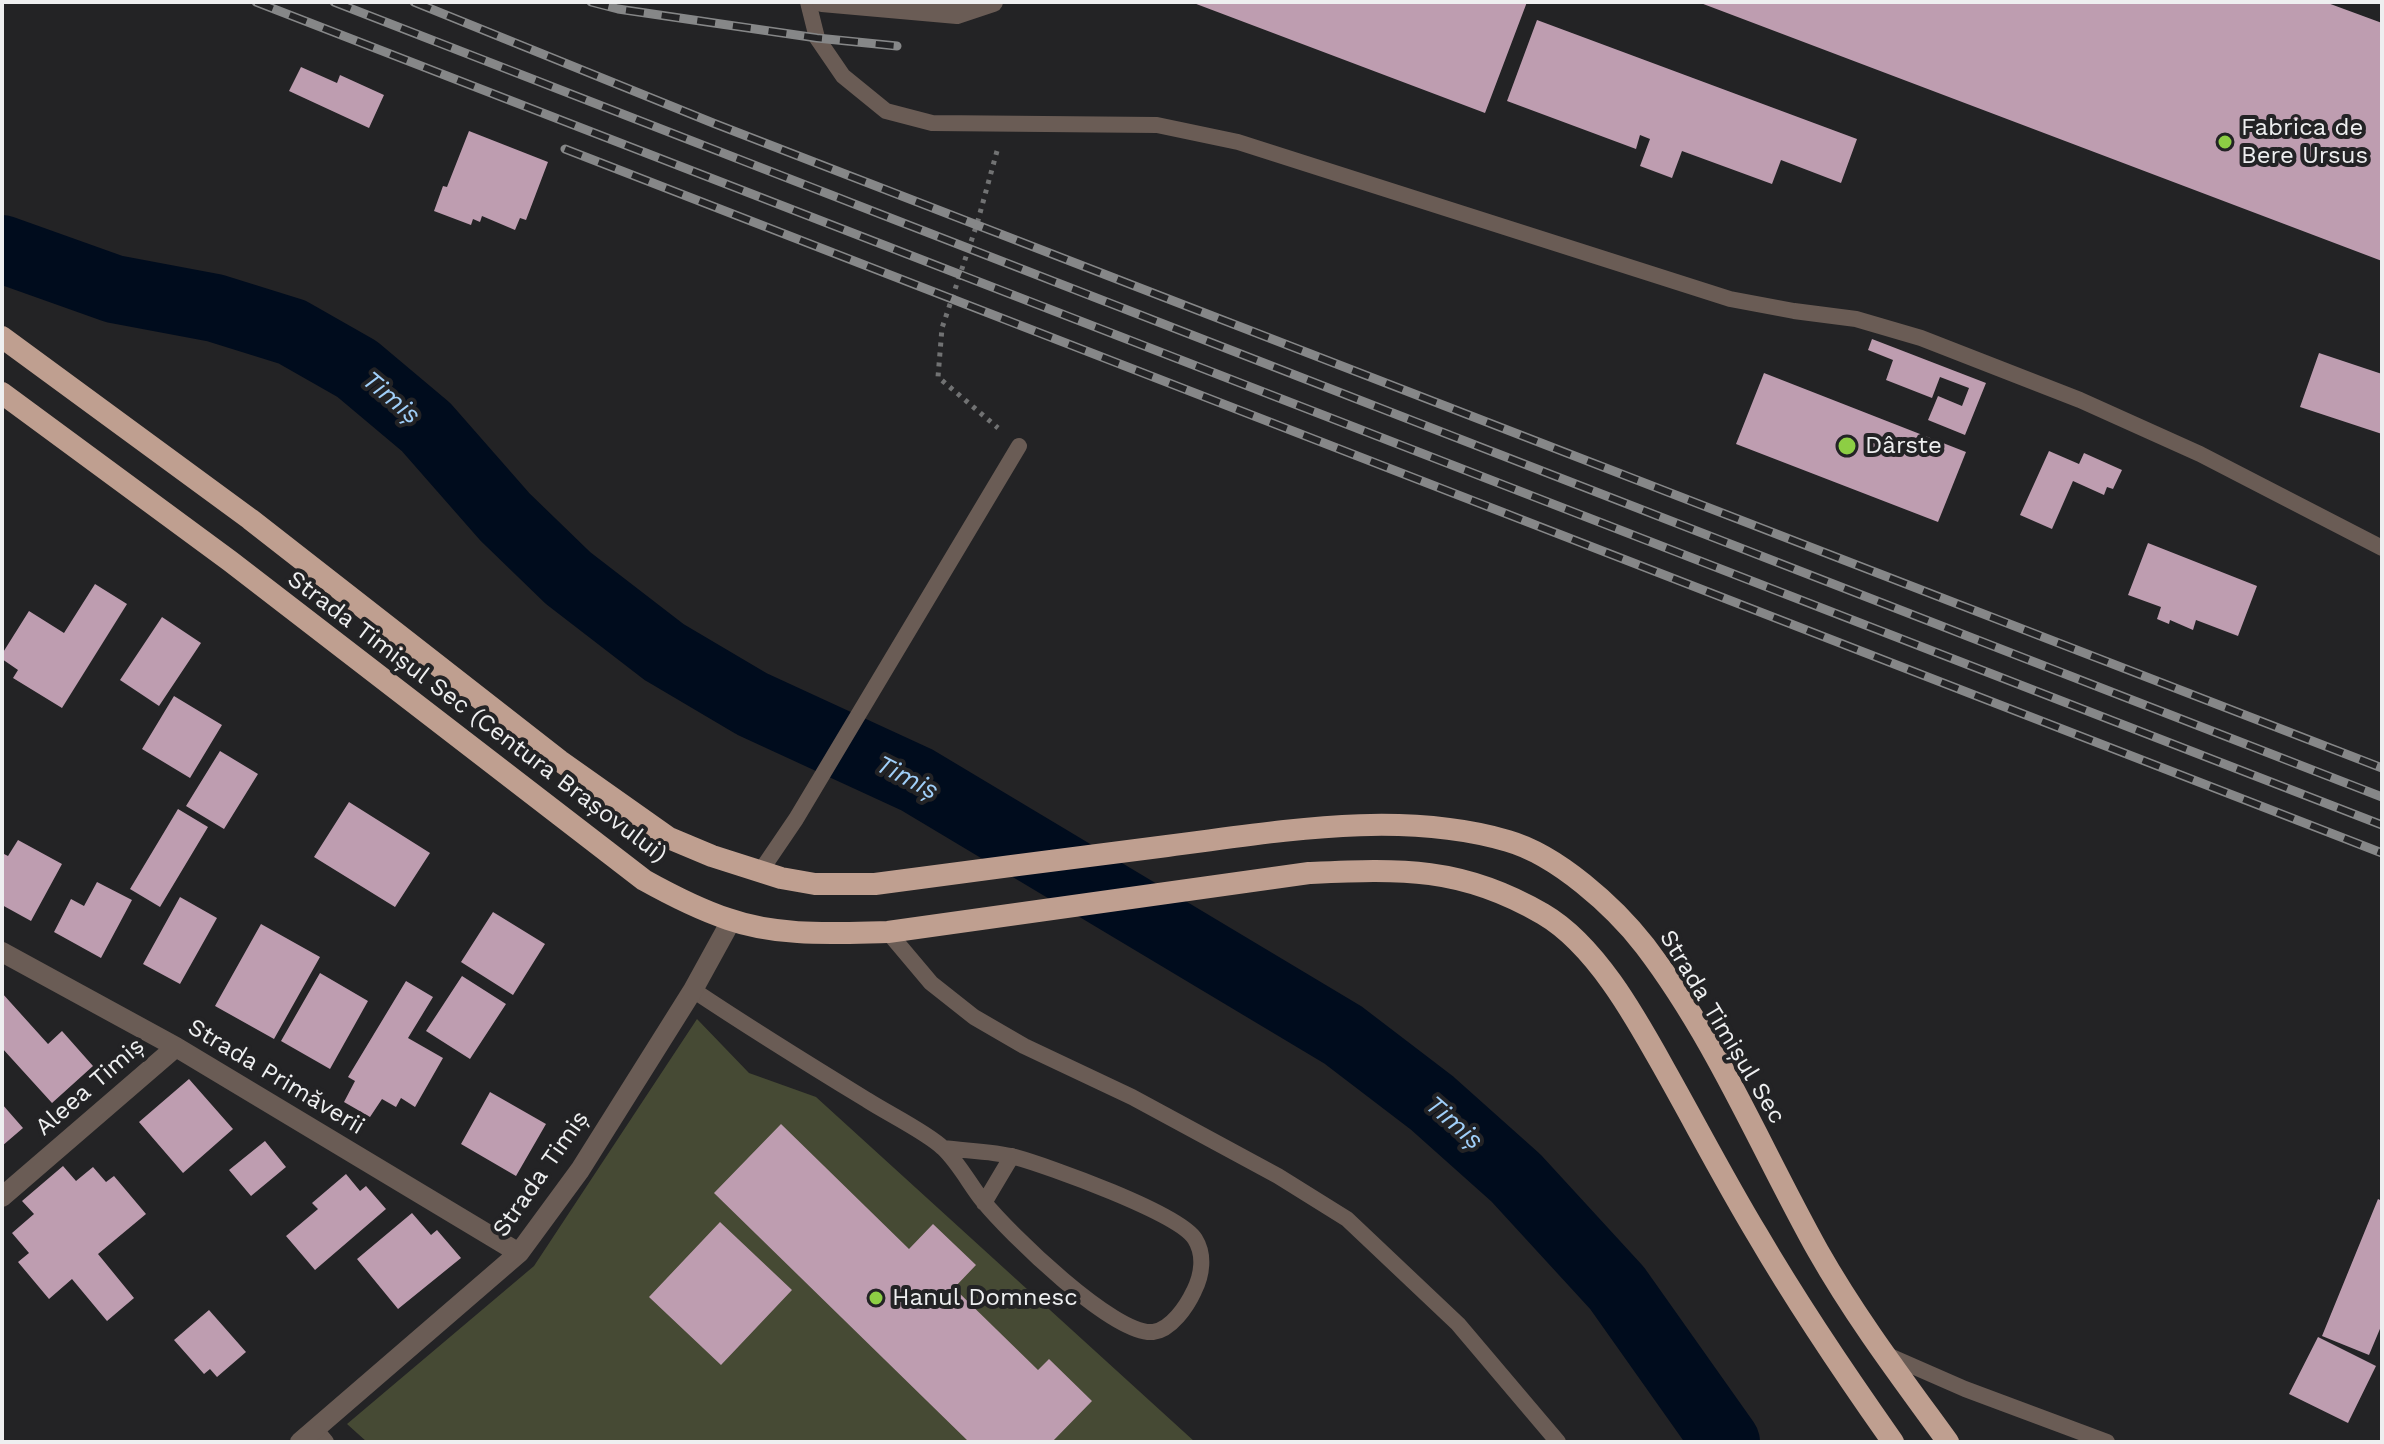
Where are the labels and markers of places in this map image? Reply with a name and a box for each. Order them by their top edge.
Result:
place label: Fabrica de Bere Ursus [2241,114,2368,170]
marker: Fabrica de Bere Ursus [2216,133,2234,151]
place label: Dârste [1865,432,1942,460]
marker: Dârste [1836,435,1858,457]
place label: Hanul Domnesc [892,1284,1078,1312]
marker: Hanul Domnesc [867,1289,885,1307]

